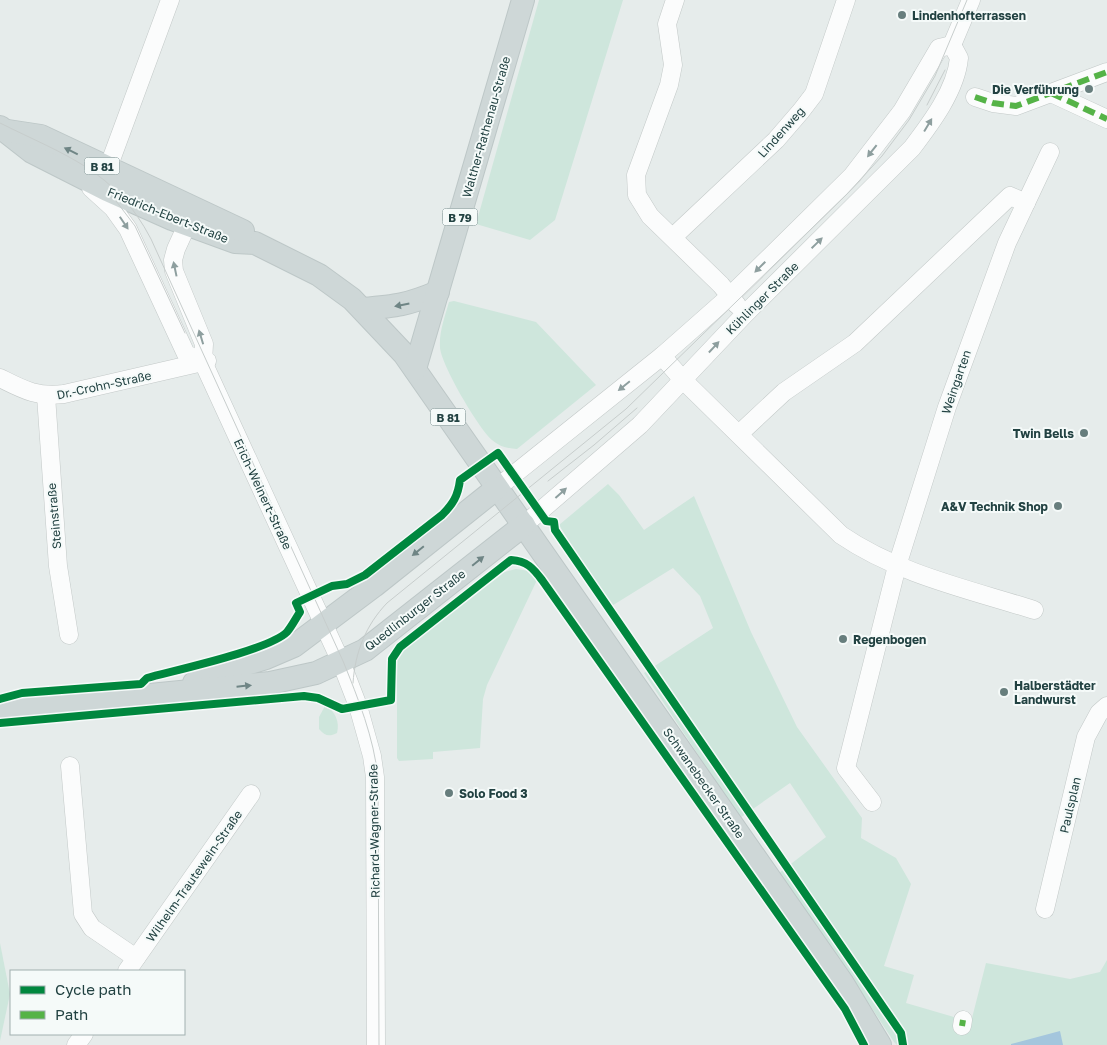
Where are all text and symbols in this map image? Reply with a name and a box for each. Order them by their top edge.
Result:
place label: Lindenhofterrassen [912,8,1026,23]
marker: Lindenhofterrassen [896,9,908,21]
street label: Walther-Rathenau-Straße [459,55,513,199]
place label: Die Verführung [992,82,1079,97]
marker: Die Verführung [1083,83,1095,95]
street label: Lindenweg [754,104,808,160]
one-way arrow [924,119,933,132]
one-way arrow [867,144,878,157]
one-way arrow [64,147,78,155]
road number: B 81 [84,158,120,175]
street label: Friedrich-Ebert-Straße [105,184,231,246]
road number: B 79 [442,208,478,226]
one-way arrow [119,216,129,229]
one-way arrow [811,237,823,249]
street label: Kühlinger Straße [723,259,801,337]
one-way arrow [754,261,766,273]
one-way arrow [171,262,179,277]
one-way arrow [394,301,409,309]
one-way arrow [197,330,205,345]
one-way arrow [708,342,720,354]
street label: Weingarten [938,348,974,416]
street label: Dr.-Crohn-Straße [55,368,153,402]
one-way arrow [618,381,631,392]
road number: B 81 [430,408,466,426]
place label: Twin Bells [1013,426,1074,441]
marker: Twin Bells [1078,427,1090,439]
street label: Erich-Weinert-Straße [231,436,295,552]
street label: Steinstraße [44,482,64,550]
one-way arrow [554,487,567,498]
place label: A&V Technik Shop [941,499,1049,514]
marker: A&V Technik Shop [1052,500,1064,512]
one-way arrow [412,546,425,557]
one-way arrow [471,555,484,566]
street label: Quedlinburger Straße [362,566,468,654]
place label: Regenbogen [853,632,926,647]
marker: Regenbogen [837,633,849,645]
place label: Halberstädter Landwurst [1014,678,1096,707]
one-way arrow [237,682,253,690]
marker: Halberstädter Landwurst [998,686,1010,698]
street label: Schwanebecker Straße [660,725,748,841]
street label: Richard-Wagner-Straße [365,764,383,898]
street label: Paulsplan [1056,775,1084,835]
place label: Solo Food 3 [459,786,528,801]
marker: Solo Food 3 [443,787,455,799]
street label: Wilhelm-Trautewein-Straße [143,807,245,945]
legend [10,970,185,1035]
text: Cycle path [55,980,131,998]
text: Path [55,1005,88,1023]

